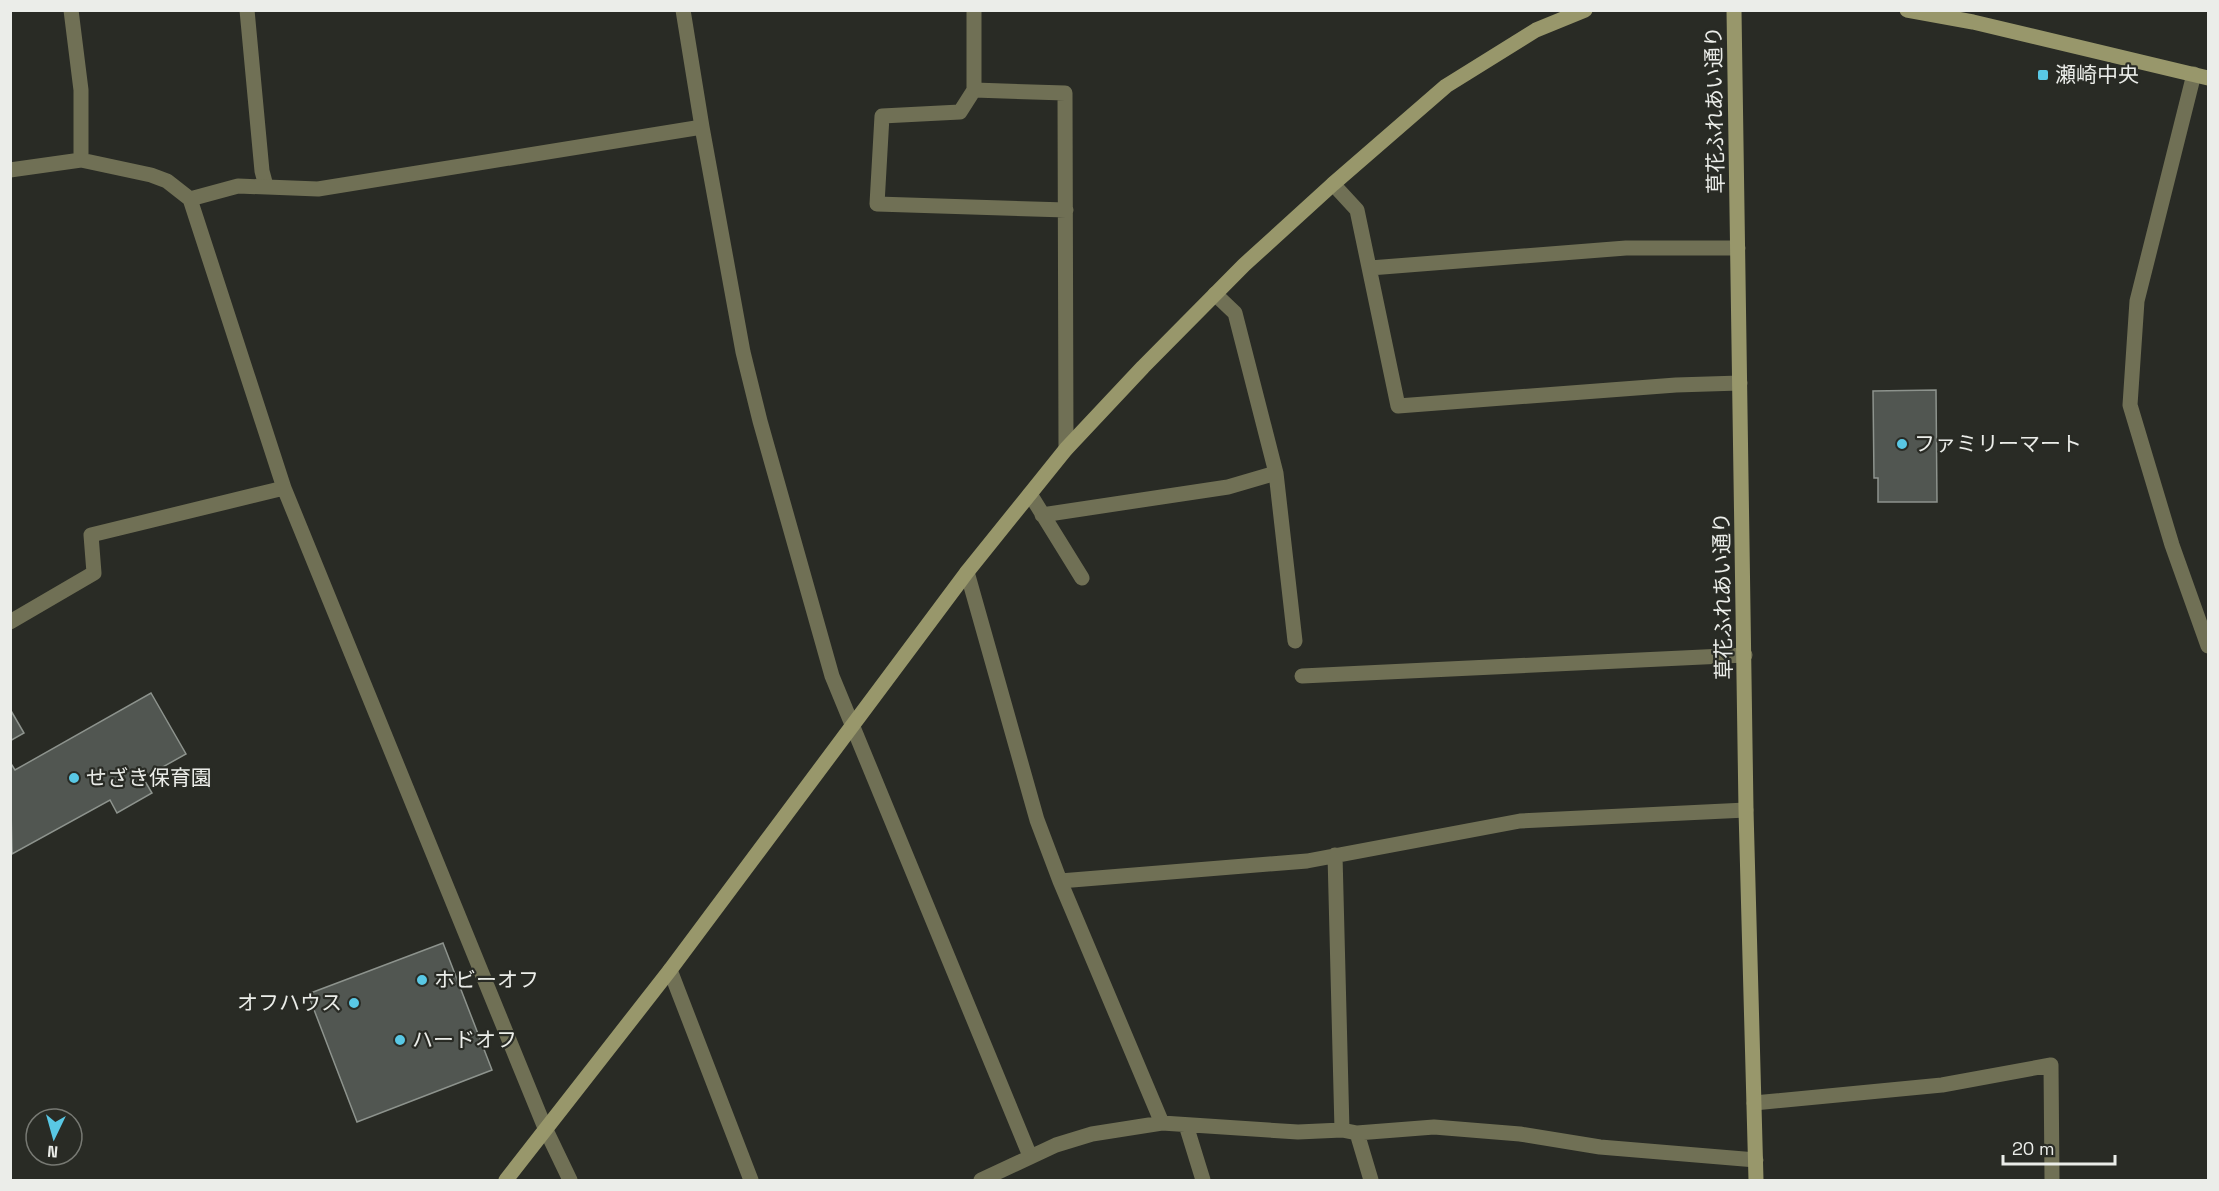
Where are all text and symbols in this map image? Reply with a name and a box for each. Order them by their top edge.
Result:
street label: 草花ふれあい通り [1700,26,1729,194]
place label: 瀬崎中央 [2055,61,2139,88]
marker: 瀬崎中央 [2036,68,2050,82]
place label: ファミリーマート [1914,430,2082,457]
marker: ファミリーマート [1895,437,1909,451]
street label: 草花ふれあい通り [1708,512,1737,680]
place label: せざき保育園 [86,764,212,791]
marker: せざき保育園 [67,771,81,785]
place label: ホビーオフ [434,966,539,993]
marker: ホビーオフ [415,973,429,987]
place label: オフハウス [237,989,342,1016]
marker: オフハウス [347,996,361,1010]
place label: ハードオフ [412,1026,517,1053]
marker: ハードオフ [393,1033,407,1047]
north arrow [24,1107,84,1167]
scale bar [2003,1128,2116,1166]
text: 20 m [2012,1137,2055,1160]
text: N [46,1141,59,1162]

